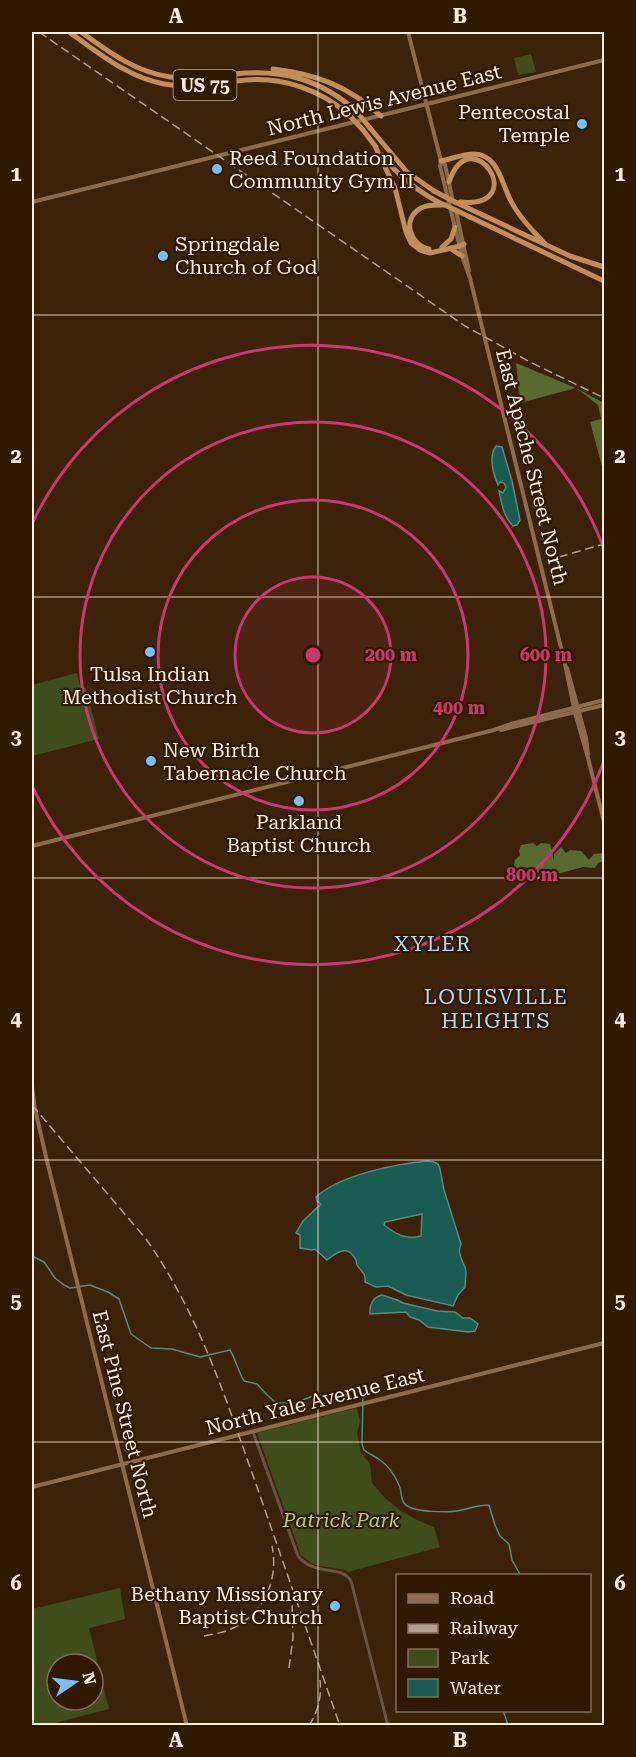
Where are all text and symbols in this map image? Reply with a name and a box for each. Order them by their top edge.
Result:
text: A [169,4,184,28]
text: B [453,4,467,28]
street label: North Lewis Avenue East [264,59,504,141]
road number: US 75 [174,70,236,100]
place label: Pentecostal Temple [458,100,570,147]
marker: Pentecostal Temple [575,117,589,131]
place label: Reed Foundation Community Gym II [229,146,414,193]
text: 1 [10,162,22,186]
marker: Reed Foundation Community Gym II [210,162,224,176]
text: 1 [614,162,626,186]
place label: Springdale Church of God [175,232,318,279]
marker: Springdale Church of God [156,249,170,263]
street label: East Apache Street North [491,346,573,588]
text: 2 [10,444,22,468]
text: 2 [614,444,626,468]
text: 200 m [365,644,418,665]
text: 600 m [520,644,573,665]
marker: Tulsa Indian Methodist Church [143,645,157,659]
centre of rings [303,645,323,665]
place label: Tulsa Indian Methodist Church [62,662,238,709]
text: 400 m [433,697,486,718]
text: 3 [10,725,22,749]
text: 3 [614,725,626,749]
place label: New Birth Tabernacle Church [163,738,347,785]
marker: New Birth Tabernacle Church [144,754,158,768]
marker: Parkland Baptist Church [292,794,306,808]
place label: Parkland Baptist Church [227,810,371,857]
text: 800 m [506,864,559,885]
district label: XYLER [394,932,472,956]
district label: LOUISVILLE HEIGHTS [424,985,568,1033]
text: 4 [10,1007,22,1031]
text: 4 [614,1007,626,1031]
text: 5 [10,1289,22,1313]
text: 5 [614,1289,626,1313]
street label: East Pine Street North [88,1308,162,1521]
street label: North Yale Avenue East [203,1362,427,1440]
park label: Patrick Park [282,1508,399,1532]
text: 6 [10,1571,22,1595]
text: 6 [614,1571,626,1595]
legend [396,1574,591,1712]
place label: Bethany Missionary Baptist Church [130,1582,323,1629]
text: Road [450,1587,495,1608]
marker: Bethany Missionary Baptist Church [328,1599,342,1613]
text: Railway [450,1617,518,1638]
text: Park [450,1647,490,1668]
north arrow [45,1652,105,1712]
text: N [78,1670,100,1687]
text: Water [450,1677,501,1698]
text: A [169,1728,184,1752]
text: B [453,1728,467,1752]

